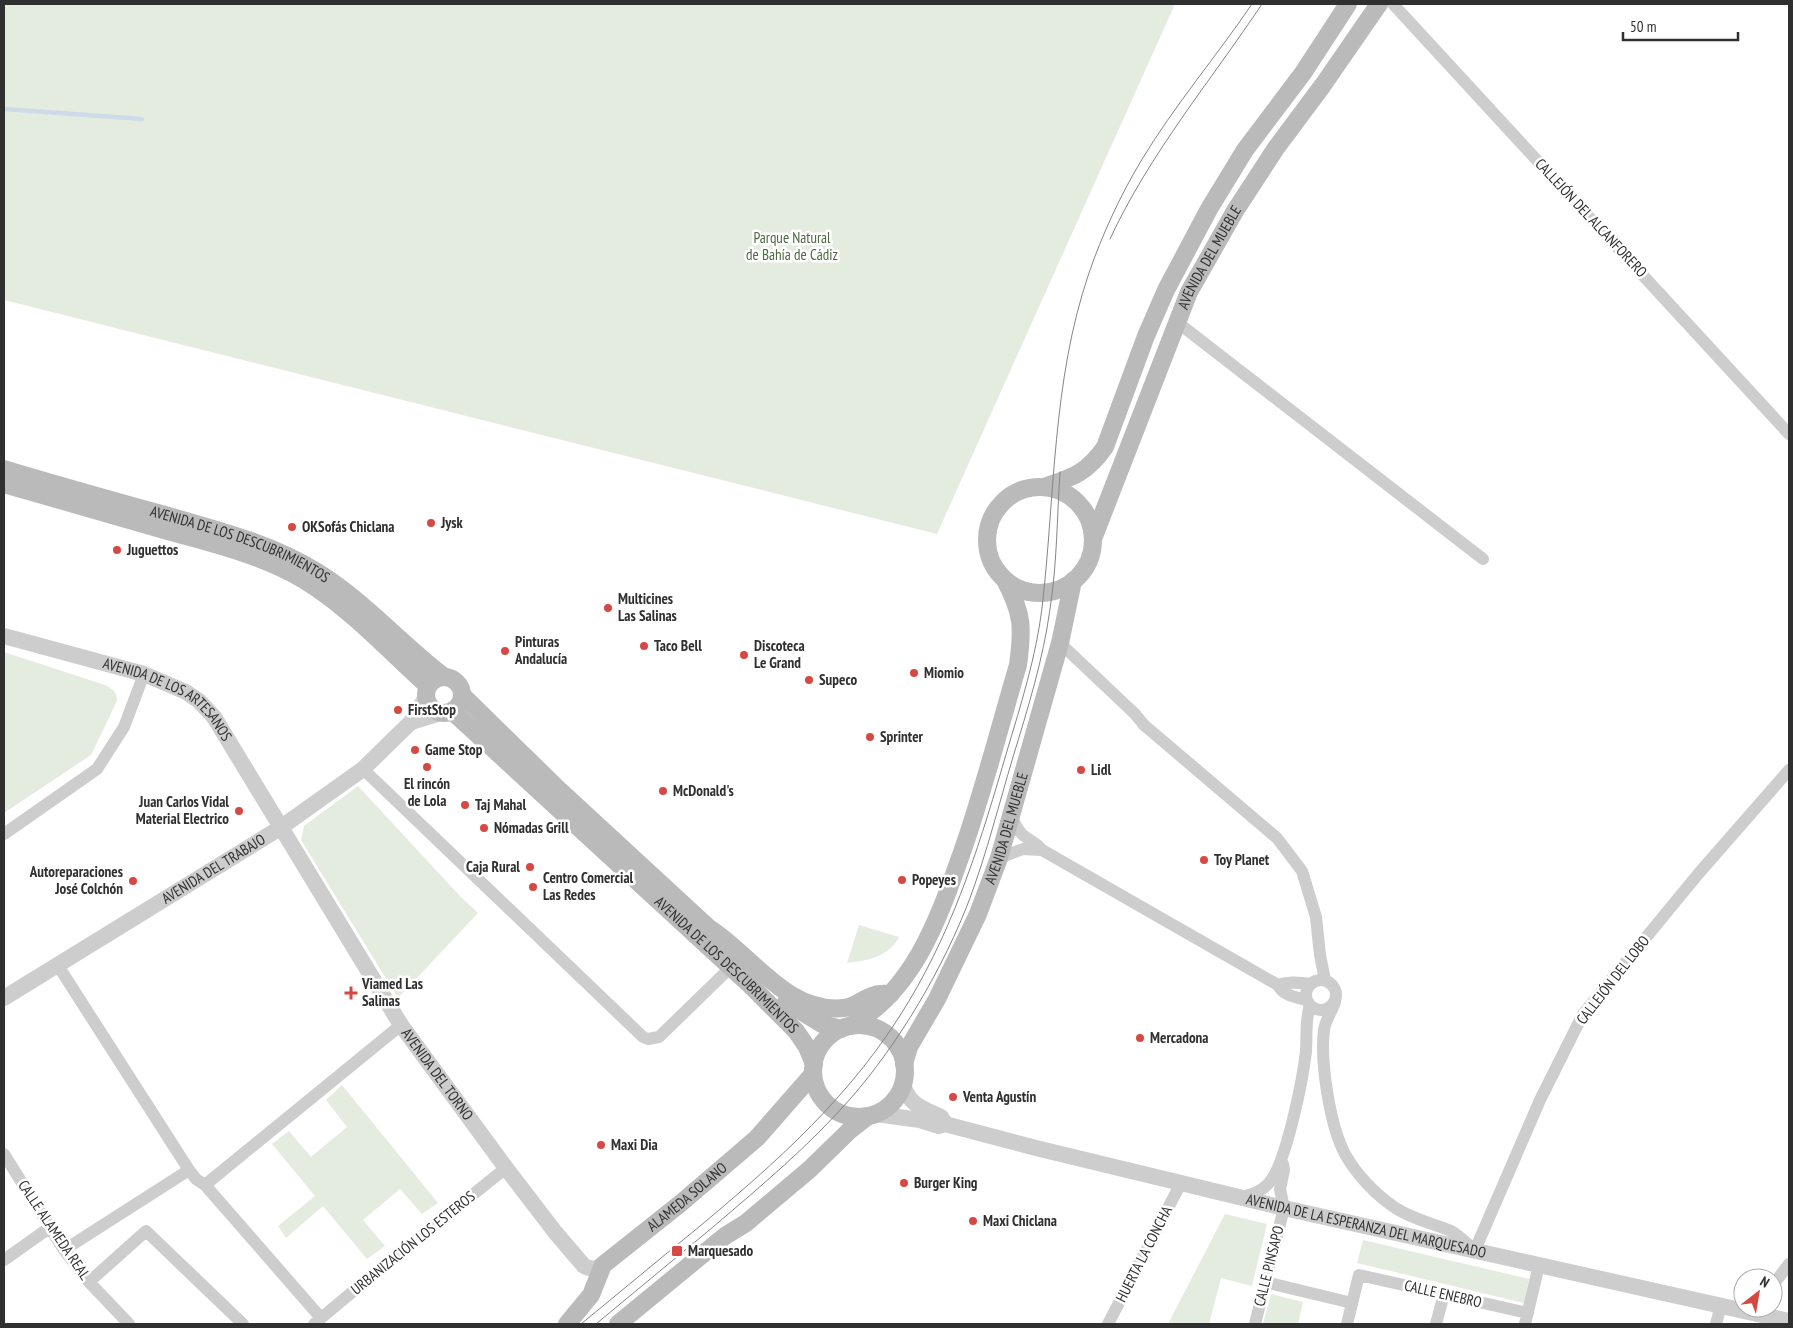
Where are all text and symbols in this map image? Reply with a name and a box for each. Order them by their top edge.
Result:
scale bar [1623,10,1738,42]
text: 50 m [1630,17,1656,36]
street label: CALLEJÓN DEL ALCANFORERO [1531,154,1651,281]
street label: AVENIDA DEL MUEBLE [1173,202,1245,312]
park label: Parque Natural de Bahía de Cádiz [746,228,838,264]
street label: AVENIDA DE LOS DESCUBRIMIENTOS [148,501,334,587]
place label: Jysk [440,513,464,532]
place label: OKSofás Chiclana [302,517,395,536]
marker: Jysk [425,517,437,529]
marker: OKSofás Chiclana [286,521,298,533]
place label: Juguettos [126,540,178,559]
marker: Juguettos [111,544,123,556]
place label: Multicines Las Salinas [618,589,677,625]
marker: Multicines Las Salinas [602,602,614,614]
place label: Pinturas Andalucía [514,632,567,668]
place label: Taco Bell [654,636,702,655]
place label: Discoteca Le Grand [754,636,805,672]
marker: Taco Bell [638,640,650,652]
marker: Pinturas Andalucía [499,645,511,657]
marker: Discoteca Le Grand [738,649,750,661]
street label: AVENIDA DE LOS ARTESANOS [101,653,236,744]
place label: Miomio [924,663,964,682]
marker: Miomio [908,667,920,679]
place label: Supeco [819,670,857,689]
marker: Supeco [803,674,815,686]
place label: FirstStop [408,700,456,719]
marker: FirstStop [392,704,404,716]
place label: Sprinter [880,727,924,746]
marker: Sprinter [864,731,876,743]
place label: Game Stop [425,740,483,759]
marker: Game Stop [409,744,421,756]
place label: Lidl [1091,760,1111,779]
marker: El rincón de Lola [421,761,433,773]
marker: Lidl [1075,764,1087,776]
street label: AVENIDA DEL MUEBLE [980,770,1032,887]
place label: El rincón de Lola [404,774,450,810]
place label: McDonald's [673,781,734,800]
marker: McDonald's [657,785,669,797]
place label: Juan Carlos Vidal Material Electrico [136,792,229,828]
place label: Taj Mahal [475,795,527,814]
marker: Taj Mahal [459,799,471,811]
marker: Juan Carlos Vidal Material Electrico [233,805,245,817]
place label: Nómadas Grill [494,818,569,837]
marker: Nómadas Grill [478,822,490,834]
street label: AVENIDA DEL TRABAJO [158,829,269,908]
place label: Toy Planet [1214,850,1270,869]
marker: Toy Planet [1198,854,1210,866]
place label: Caja Rural [466,857,520,876]
marker: Caja Rural [524,861,536,873]
place label: Autoreparaciones José Colchón [29,862,123,898]
place label: Centro Comercial Las Redes [543,868,634,904]
place label: Popeyes [912,870,956,889]
marker: Popeyes [896,874,908,886]
marker: Autoreparaciones José Colchón [127,875,139,887]
marker: Centro Comercial Las Redes [527,881,539,893]
street label: AVENIDA DE LOS DESCUBRIMIENTOS [651,892,803,1037]
street label: CALLEJÓN DEL LOBO [1572,931,1653,1028]
place label: Viamed Las Salinas [361,974,423,1010]
marker: Viamed Las Salinas [344,986,358,1000]
street label: AVENIDA DEL TORNO [398,1024,478,1124]
place label: Mercadona [1150,1028,1209,1047]
marker: Mercadona [1134,1032,1146,1044]
place label: Venta Agustín [962,1087,1036,1106]
marker: Venta Agustín [947,1091,959,1103]
place label: Maxi Dia [611,1135,658,1154]
marker: Maxi Dia [595,1139,607,1151]
street label: ALAMEDA SOLANO [643,1158,731,1235]
place label: Burger King [914,1173,978,1192]
street label: CALLE ALAMEDA REAL [14,1176,95,1284]
marker: Burger King [898,1177,910,1189]
street label: URBANIZACIÓN LOS ESTEROS [347,1187,479,1299]
street label: AVENIDA DE LA ESPERANZA DEL MARQUESADO [1244,1189,1488,1262]
street label: HUERTA LA CONCHA [1111,1202,1176,1305]
place label: Maxi Chiclana [983,1211,1057,1230]
marker: Maxi Chiclana [967,1215,979,1227]
street label: CALLE PINSAPO [1249,1224,1288,1308]
place label: Marquesado [688,1241,753,1260]
marker: Marquesado [670,1244,684,1258]
north arrow [1733,1268,1783,1318]
text: N [1757,1272,1773,1292]
street label: CALLE ENEBRO [1403,1275,1484,1312]

